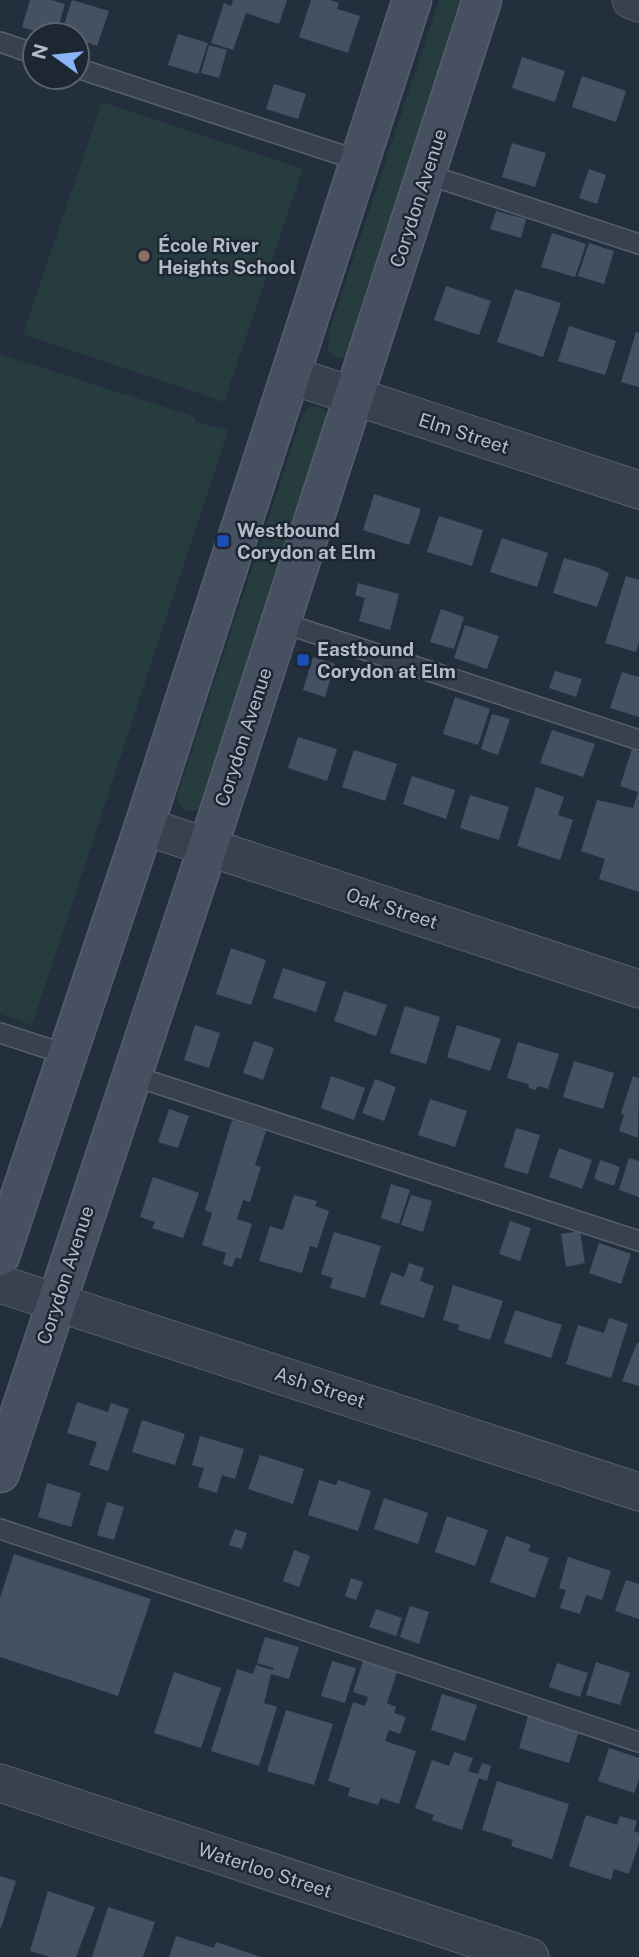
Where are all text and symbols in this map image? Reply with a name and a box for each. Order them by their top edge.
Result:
north arrow [21,21,91,91]
text: N [27,42,52,62]
street label: Corydon Avenue [385,126,451,270]
place label: École River Heights School [158,234,296,278]
marker: École River Heights School [136,248,152,264]
street label: Elm Street [416,408,512,458]
place label: Westbound Corydon at Elm [237,519,376,563]
marker: Westbound Corydon at Elm [215,533,231,549]
place label: Eastbound Corydon at Elm [317,638,456,682]
marker: Eastbound Corydon at Elm [295,652,311,668]
street label: Corydon Avenue [210,665,276,809]
street label: Oak Street [343,883,441,933]
street label: Corydon Avenue [32,1203,98,1347]
street label: Ash Street [272,1362,368,1412]
street label: Waterloo Street [195,1838,335,1902]

